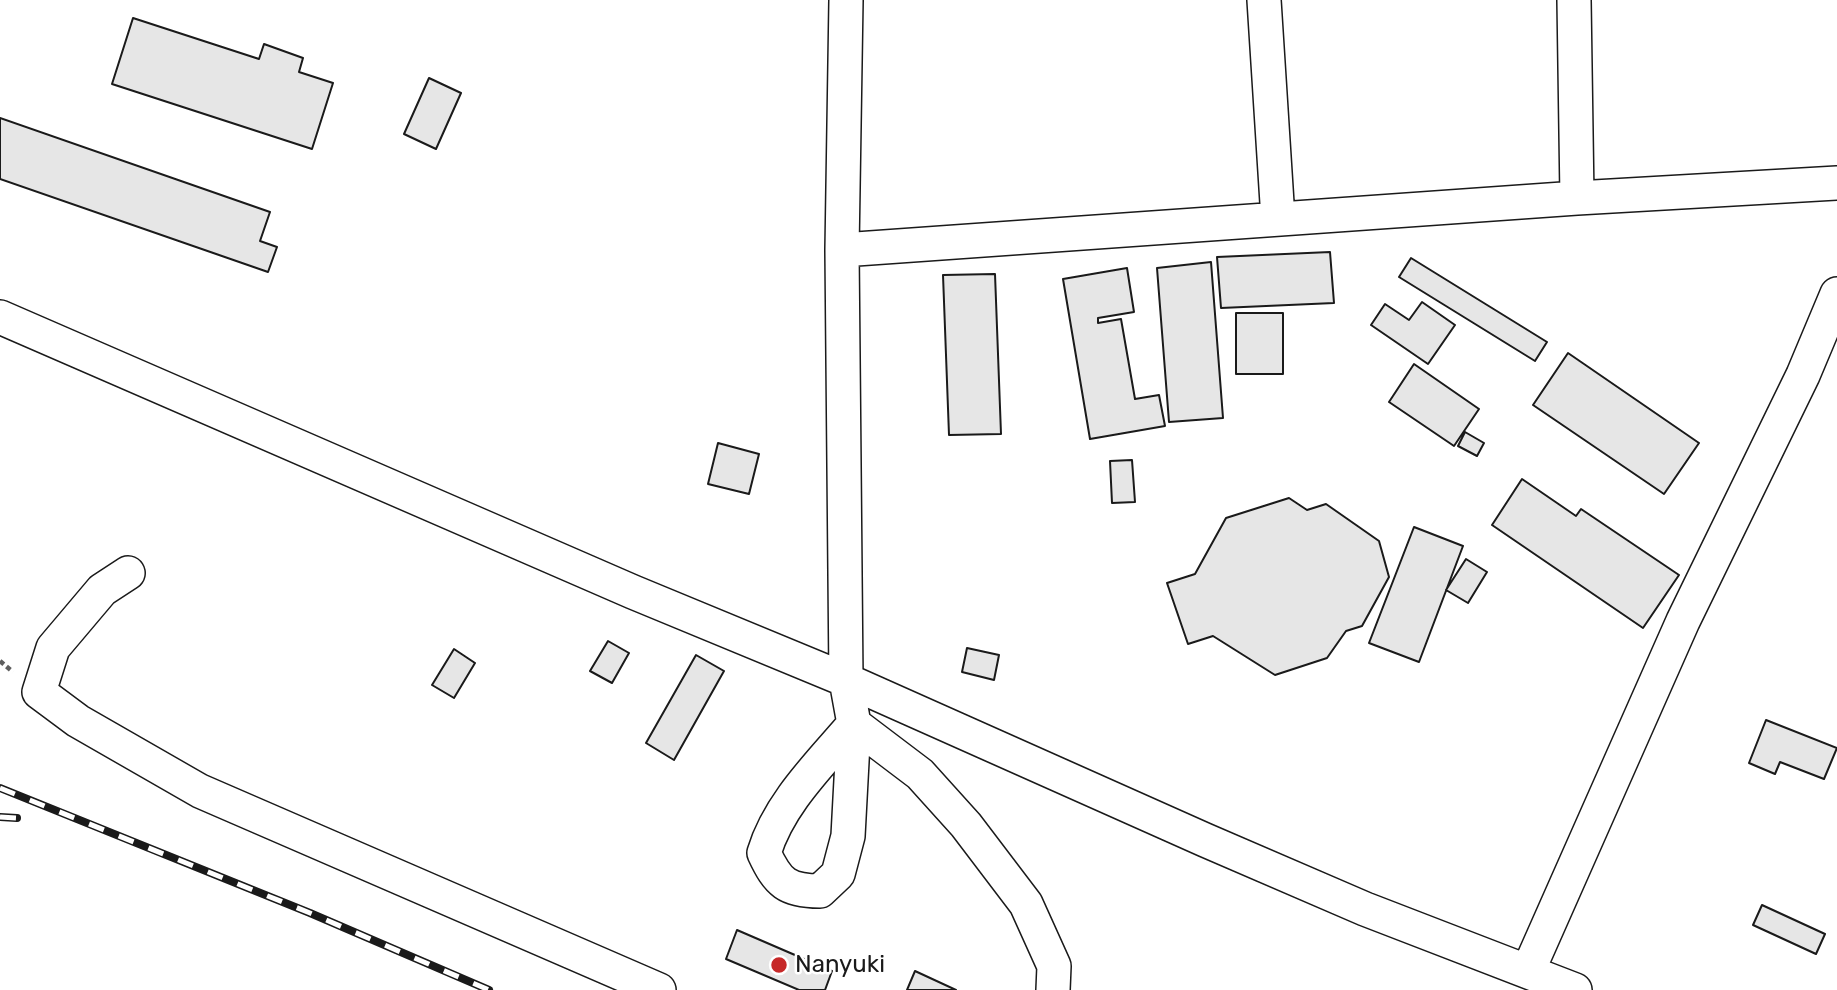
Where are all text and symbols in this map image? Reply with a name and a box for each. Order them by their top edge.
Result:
place label: Nanyuki [795,951,885,979]
marker: Nanyuki [769,955,789,975]

